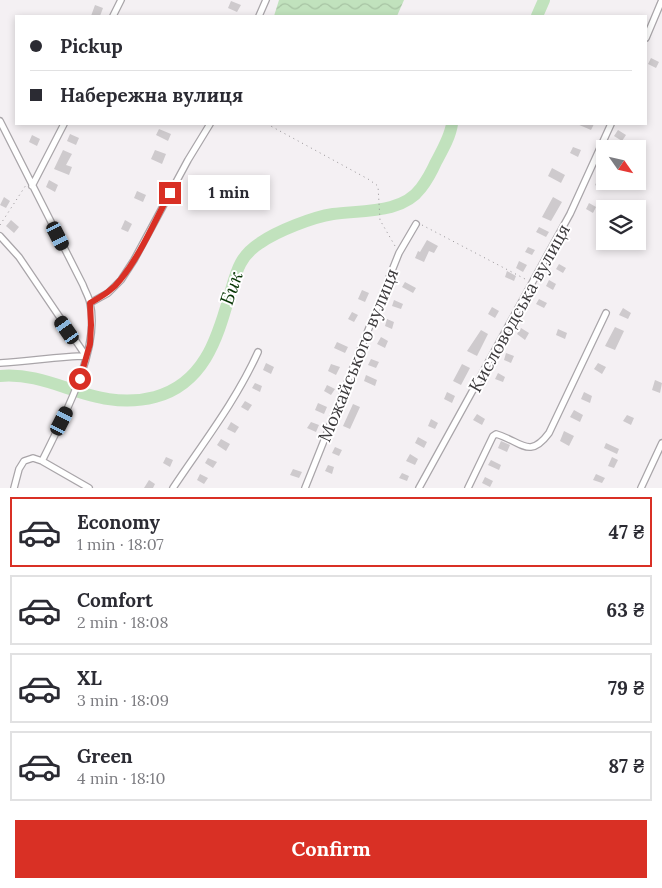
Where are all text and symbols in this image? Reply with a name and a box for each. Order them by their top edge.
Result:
text: Pickup [60,34,123,58]
text: Набережна вулиця [60,83,243,107]
north arrow [596,140,646,190]
map controls [596,140,646,250]
callout: 1 min [188,176,270,210]
route end [159,182,181,204]
text: 1 min [209,182,249,202]
button: layers [596,200,646,250]
car [44,219,71,253]
street label: Кисловодська вулиця [463,220,575,396]
street label: Можайського вулиця [313,265,403,445]
water label: Бик [214,268,248,308]
car [52,313,81,347]
route start [69,368,91,390]
car [48,404,75,438]
icon: car [17,510,62,555]
text: Economy [77,510,160,534]
text: 47 ₴ [609,520,645,544]
text: 1 min · 18:07 [77,534,164,554]
icon: car [17,588,62,633]
text: Comfort [77,588,153,612]
text: 63 ₴ [606,598,645,622]
text: 2 min · 18:08 [77,612,168,632]
icon: car [17,666,62,711]
text: XL [77,666,102,690]
text: 79 ₴ [608,676,645,700]
text: 3 min · 18:09 [77,690,169,710]
icon: car [17,744,62,789]
text: Green [77,744,133,768]
text: 87 ₴ [608,754,645,778]
text: 4 min · 18:10 [77,768,165,788]
button: Confirm [15,820,647,878]

